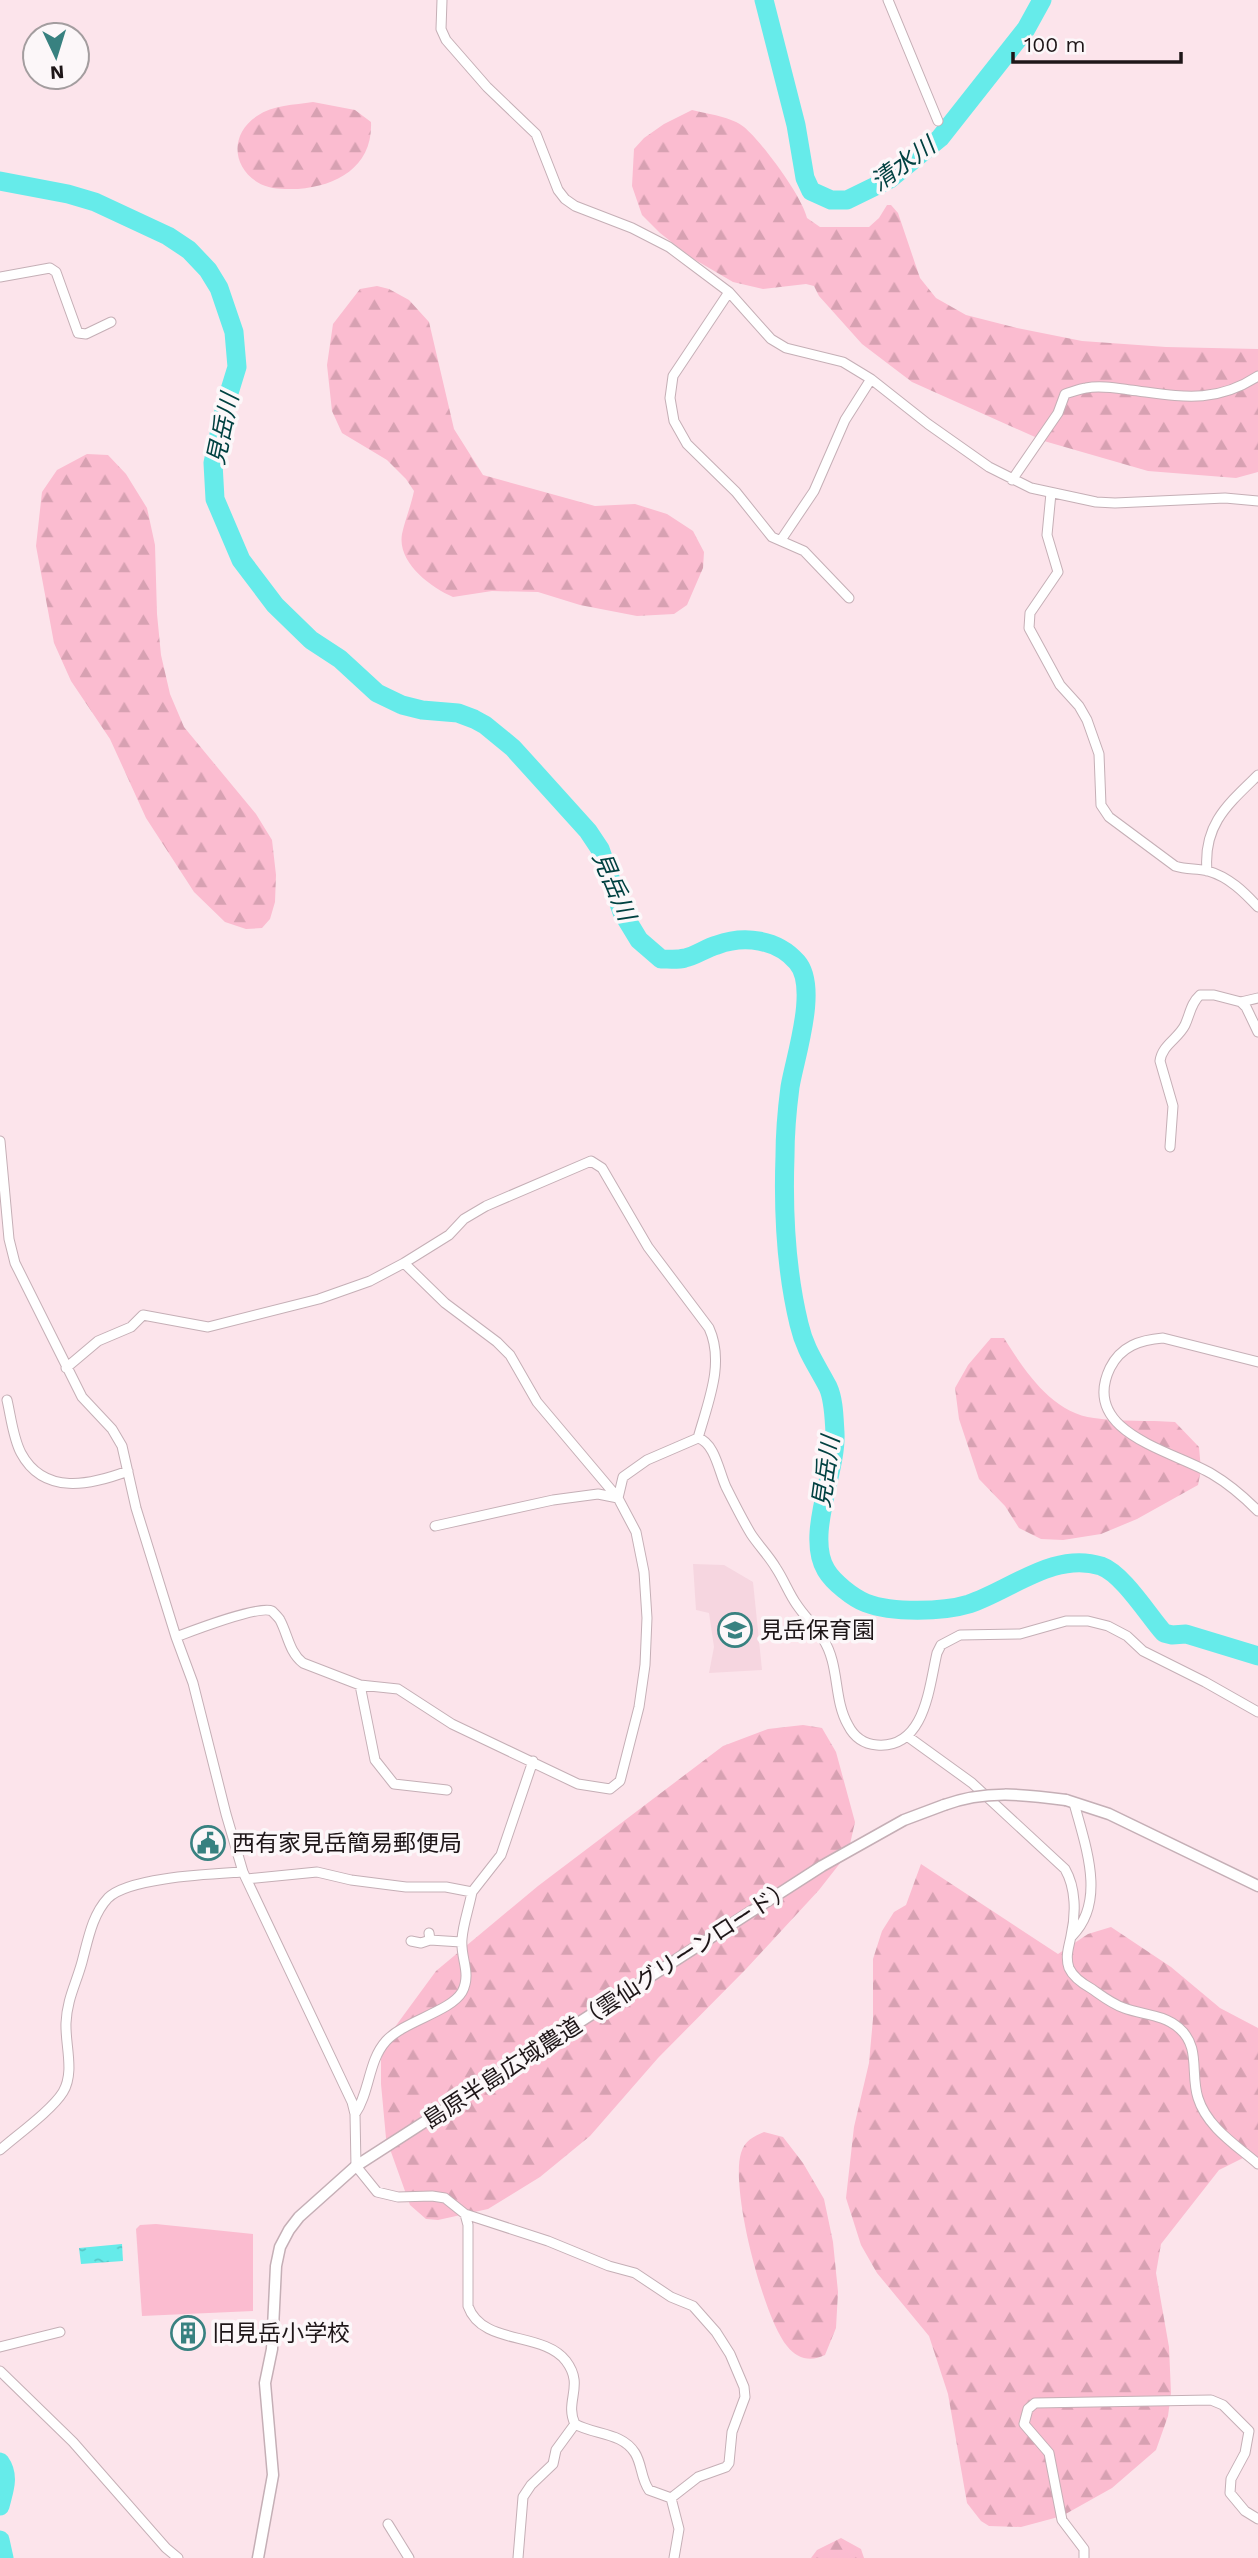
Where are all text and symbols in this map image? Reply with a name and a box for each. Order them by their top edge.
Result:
north arrow [21,21,91,91]
scale bar [1013,21,1181,65]
text: 100 m [1024,32,1086,57]
text: N [49,60,65,84]
water label: 清水川 [866,130,943,196]
water label: 見岳川 [202,388,245,467]
water label: 見岳川 [587,847,642,927]
water label: 見岳川 [807,1431,845,1510]
school or university icon: 見岳保育園 [716,1611,754,1649]
place label: 見岳保育園 [760,1617,875,1644]
public building icon: 西有家見岳簡易郵便局 [189,1824,227,1862]
place label: 西有家見岳簡易郵便局 [232,1830,462,1857]
street label: 島原半島広域農道（雲仙グリーンロード） [418,1874,798,2134]
building icon: 旧見岳小学校 [169,2314,207,2352]
place label: 旧見岳小学校 [212,2320,350,2347]

